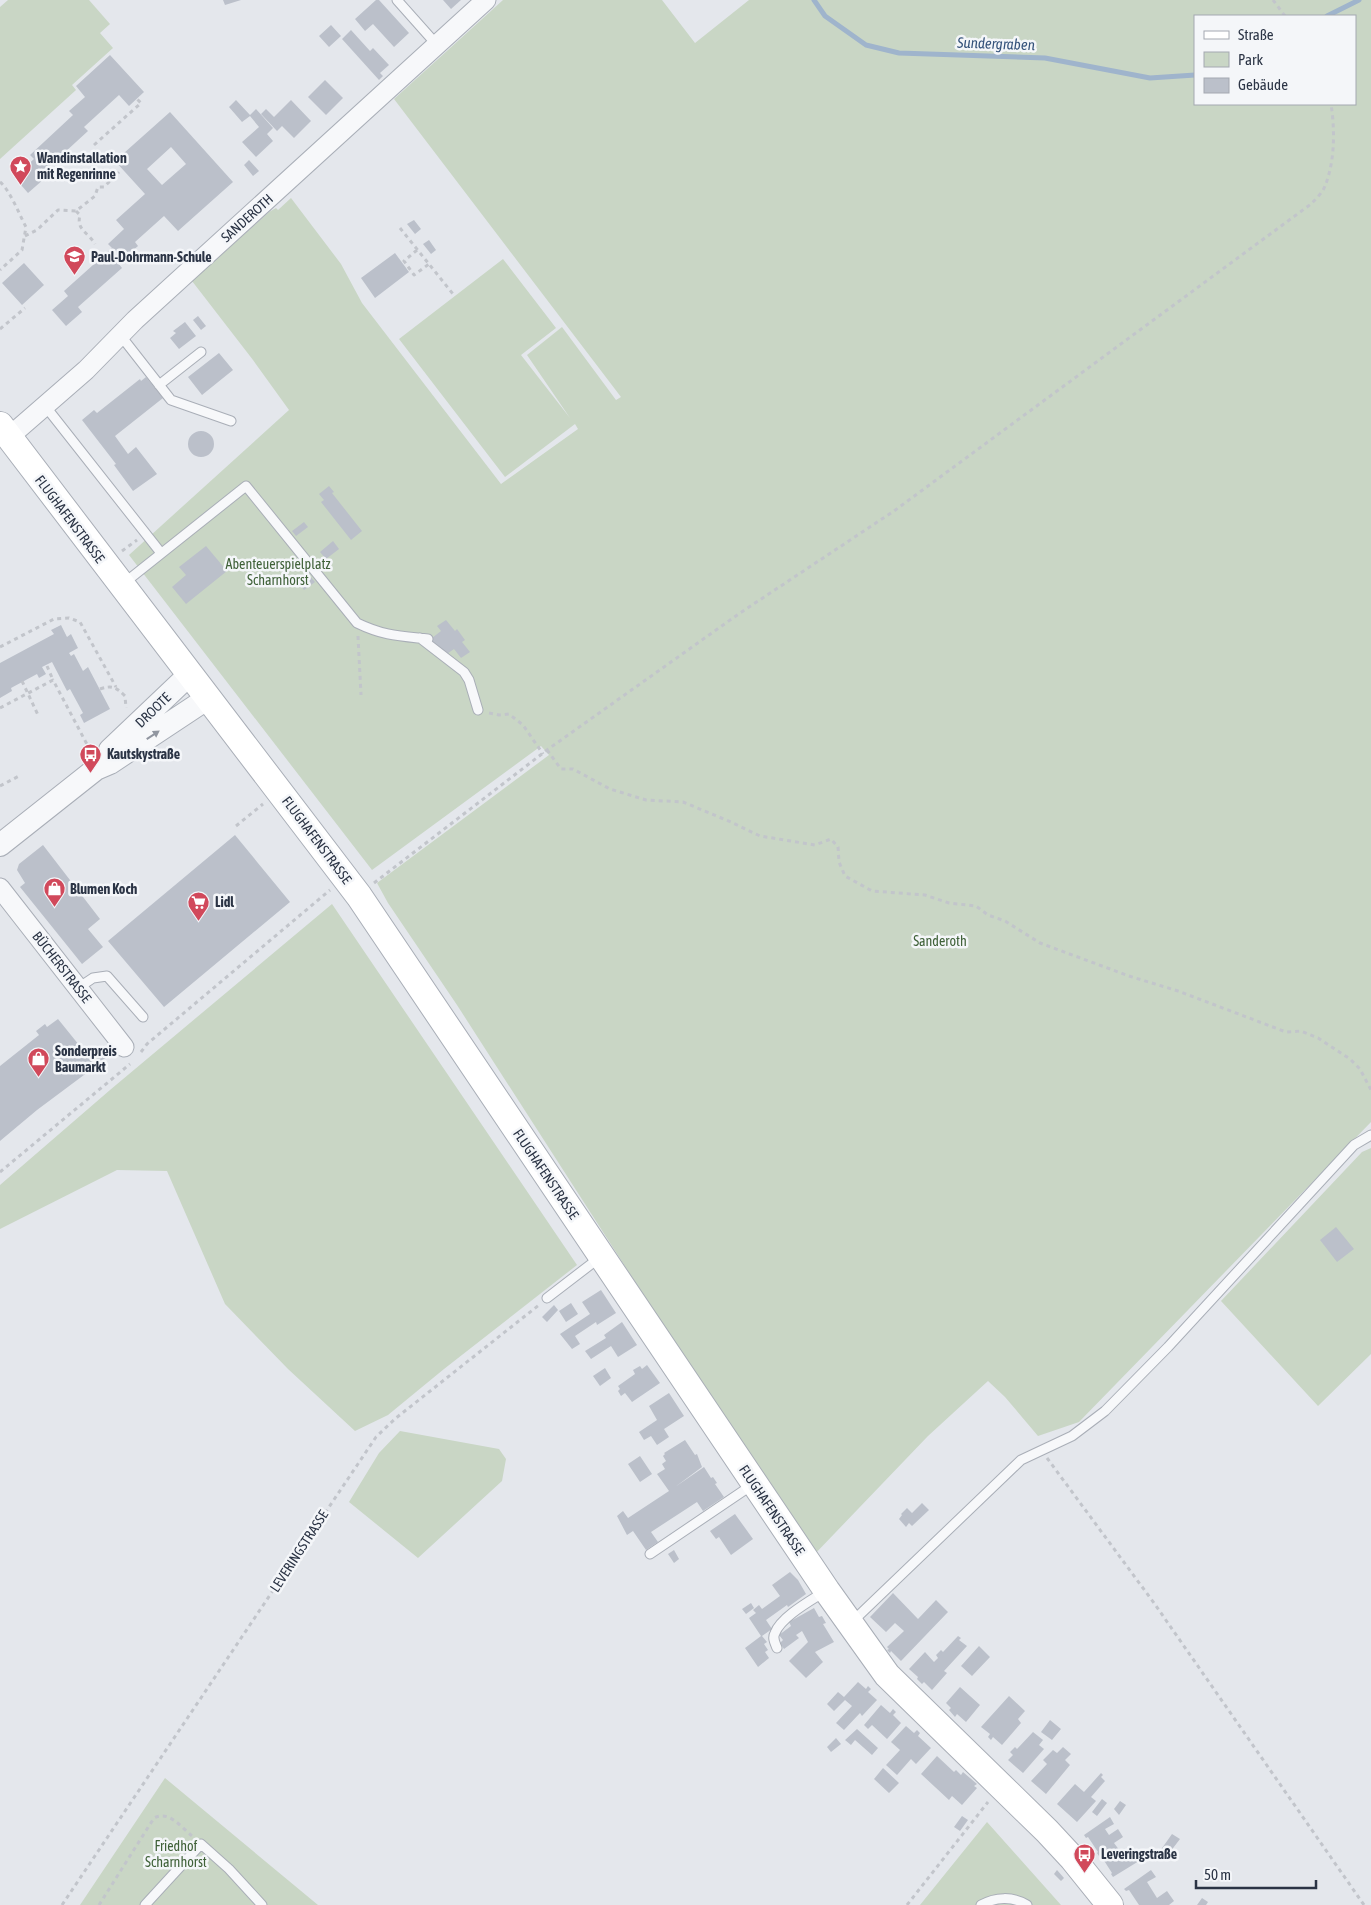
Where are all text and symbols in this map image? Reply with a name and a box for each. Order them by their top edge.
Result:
legend [1194,15,1356,105]
text: Straße [1238,26,1274,43]
water label: Sundergraben [956,34,1035,53]
text: Park [1238,51,1263,68]
text: Gebäude [1238,76,1288,93]
place label: Wandinstallation mit Regenrinne [36,150,127,182]
place icon: Wandinstallation mit Regenrinne [9,154,33,185]
street label: SANDEROTH [218,191,276,245]
school or university icon: Paul-Dohrmann-Schule [63,245,87,276]
place label: Paul-Dohrmann-Schule [91,249,212,265]
street label: FLUGHAFENSTRASSE [32,472,108,566]
park label: Abenteuerspielplatz Scharnhorst [226,556,330,588]
street label: DROOTE [132,689,174,731]
one-way arrow [147,730,160,740]
bus stop icon: Kautskystraße [79,742,103,773]
place label: Kautskystraße [107,746,180,762]
street label: FLUGHAFENSTRASSE [279,793,355,887]
shop icon: Blumen Koch [42,877,66,908]
place label: Blumen Koch [70,881,138,897]
supermarket icon: Lidl [187,890,211,921]
place label: Lidl [215,894,234,910]
street label: BÜCHERSTRASSE [29,928,95,1006]
park label: Sanderoth [913,933,967,949]
place label: Sonderpreis Baumarkt [55,1043,117,1075]
shop icon: Sonderpreis Baumarkt [27,1047,51,1078]
street label: FLUGHAFENSTRASSE [510,1126,582,1222]
street label: FLUGHAFENSTRASSE [736,1462,808,1558]
street label: LEVERINGSTRASSE [267,1507,331,1595]
park label: Friedhof Scharnhorst [145,1838,207,1870]
bus stop icon: Leveringstraße [1073,1842,1097,1873]
place label: Leveringstraße [1101,1846,1177,1862]
scale bar [1196,1858,1316,1890]
text: 50 m [1204,1866,1231,1883]

